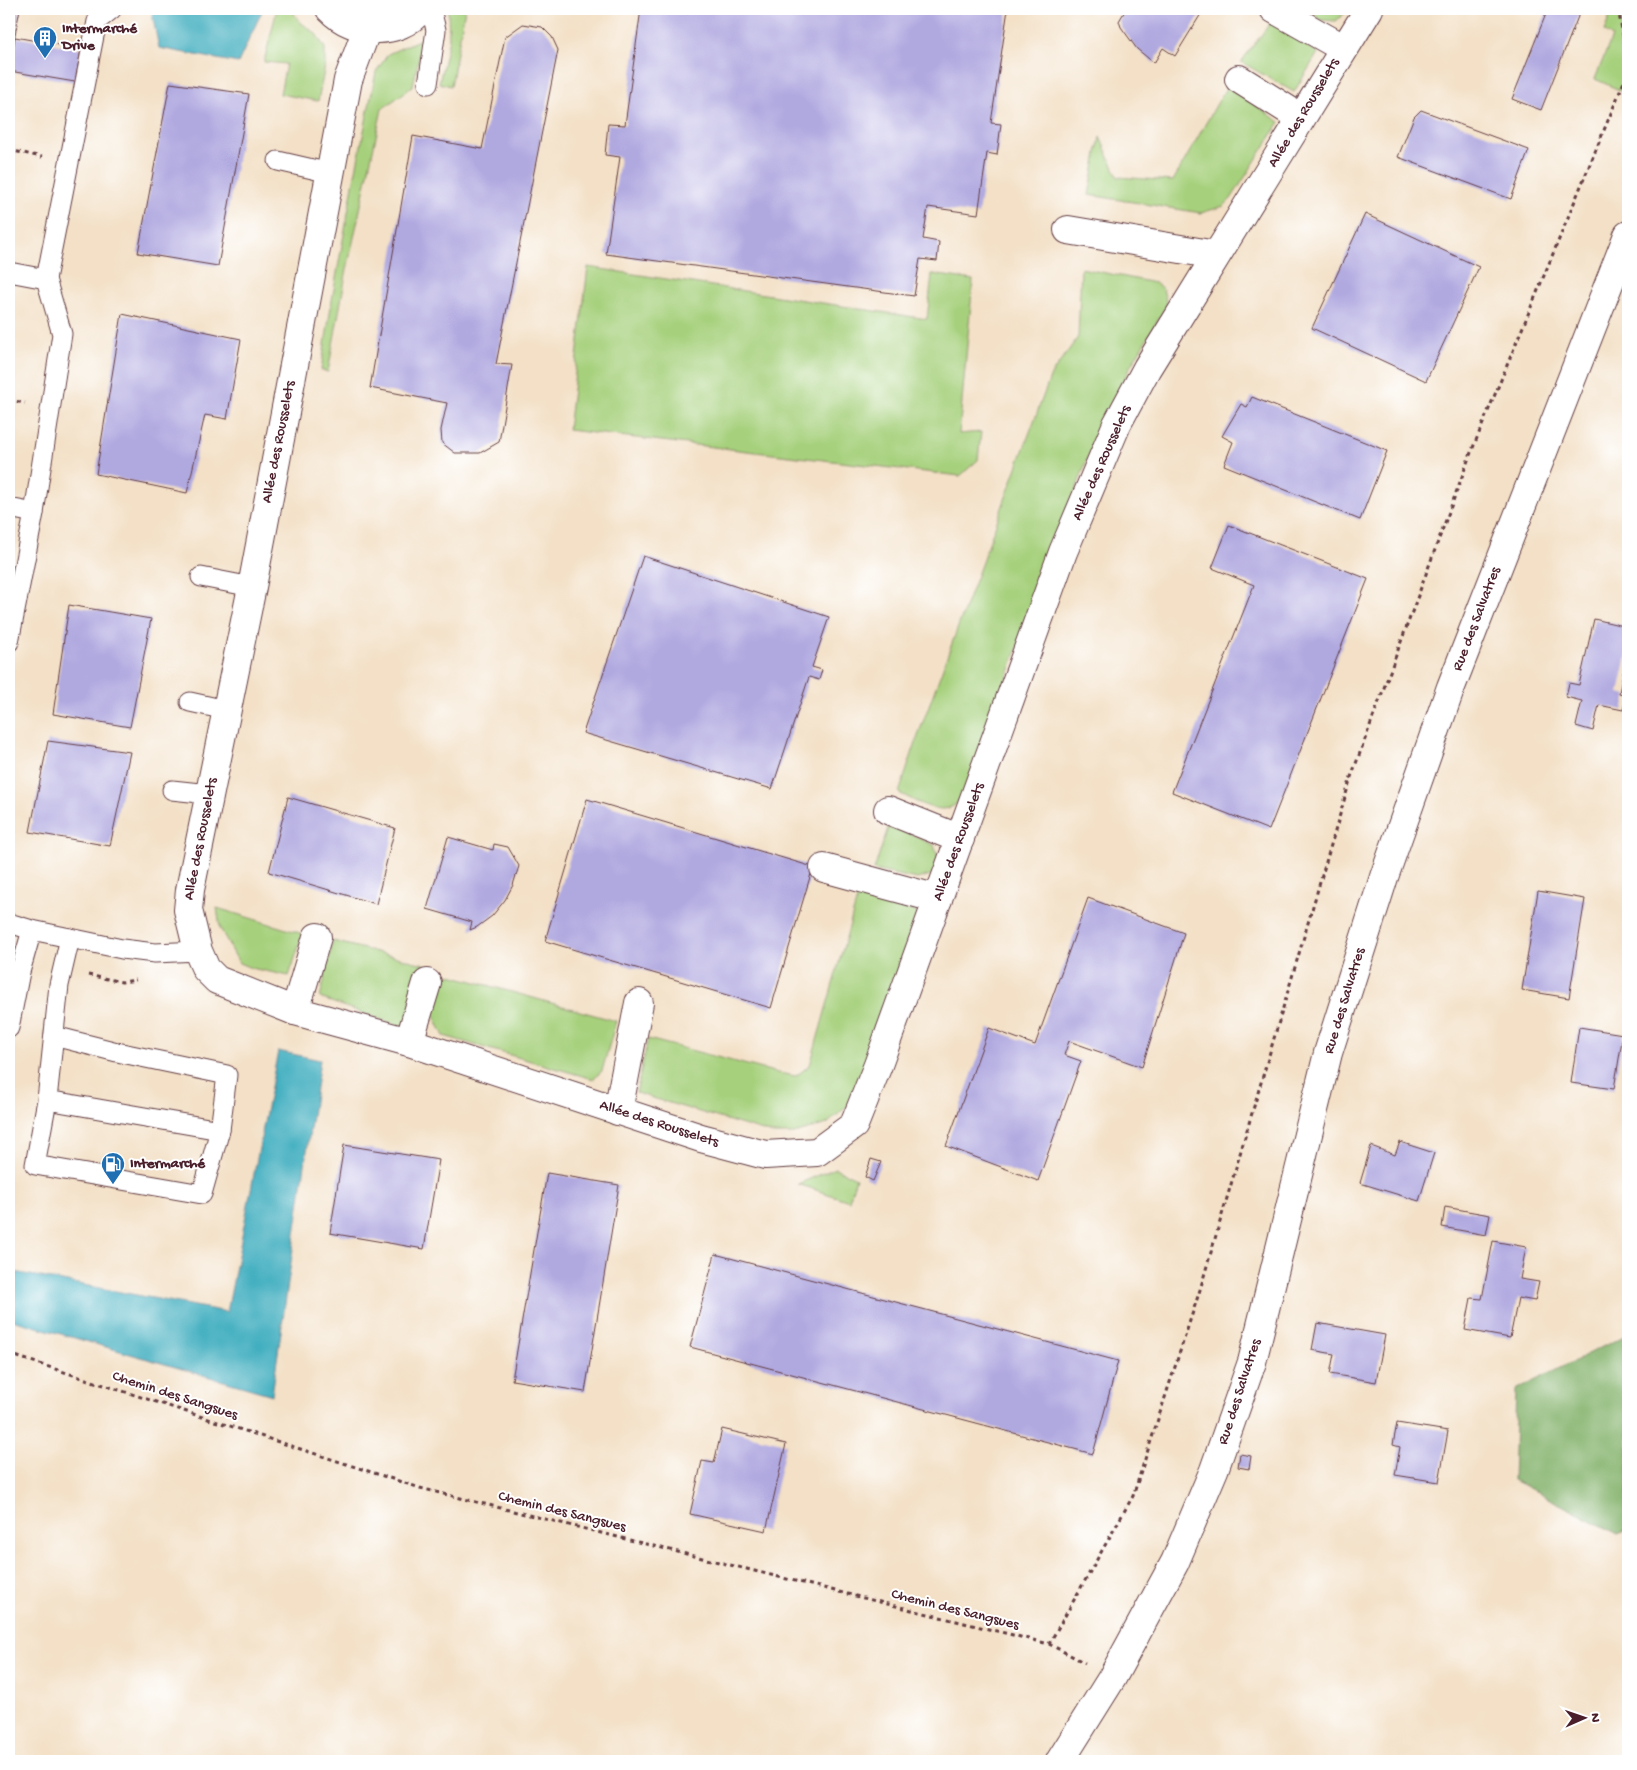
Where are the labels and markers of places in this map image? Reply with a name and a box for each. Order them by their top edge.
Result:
place label: Intermarché Drive [60,20,138,55]
building icon: Intermarché Drive [32,25,58,59]
fuel station icon: Intermarché [100,1151,126,1185]
place label: Intermarché [130,1155,206,1173]

